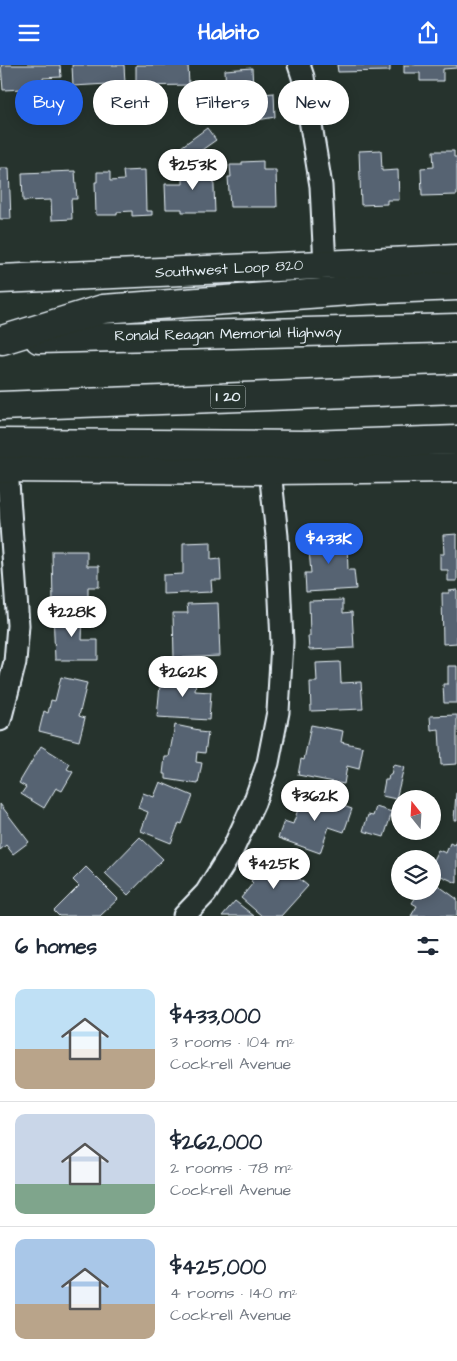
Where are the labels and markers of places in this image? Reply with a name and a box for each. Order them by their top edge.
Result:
pin: $253K [158,149,228,191]
pin: $433K [294,523,364,565]
pin: $228K [37,595,107,638]
pin: $262K [148,655,218,698]
pin: $362K [280,779,350,822]
pin: $425K [239,847,309,890]

